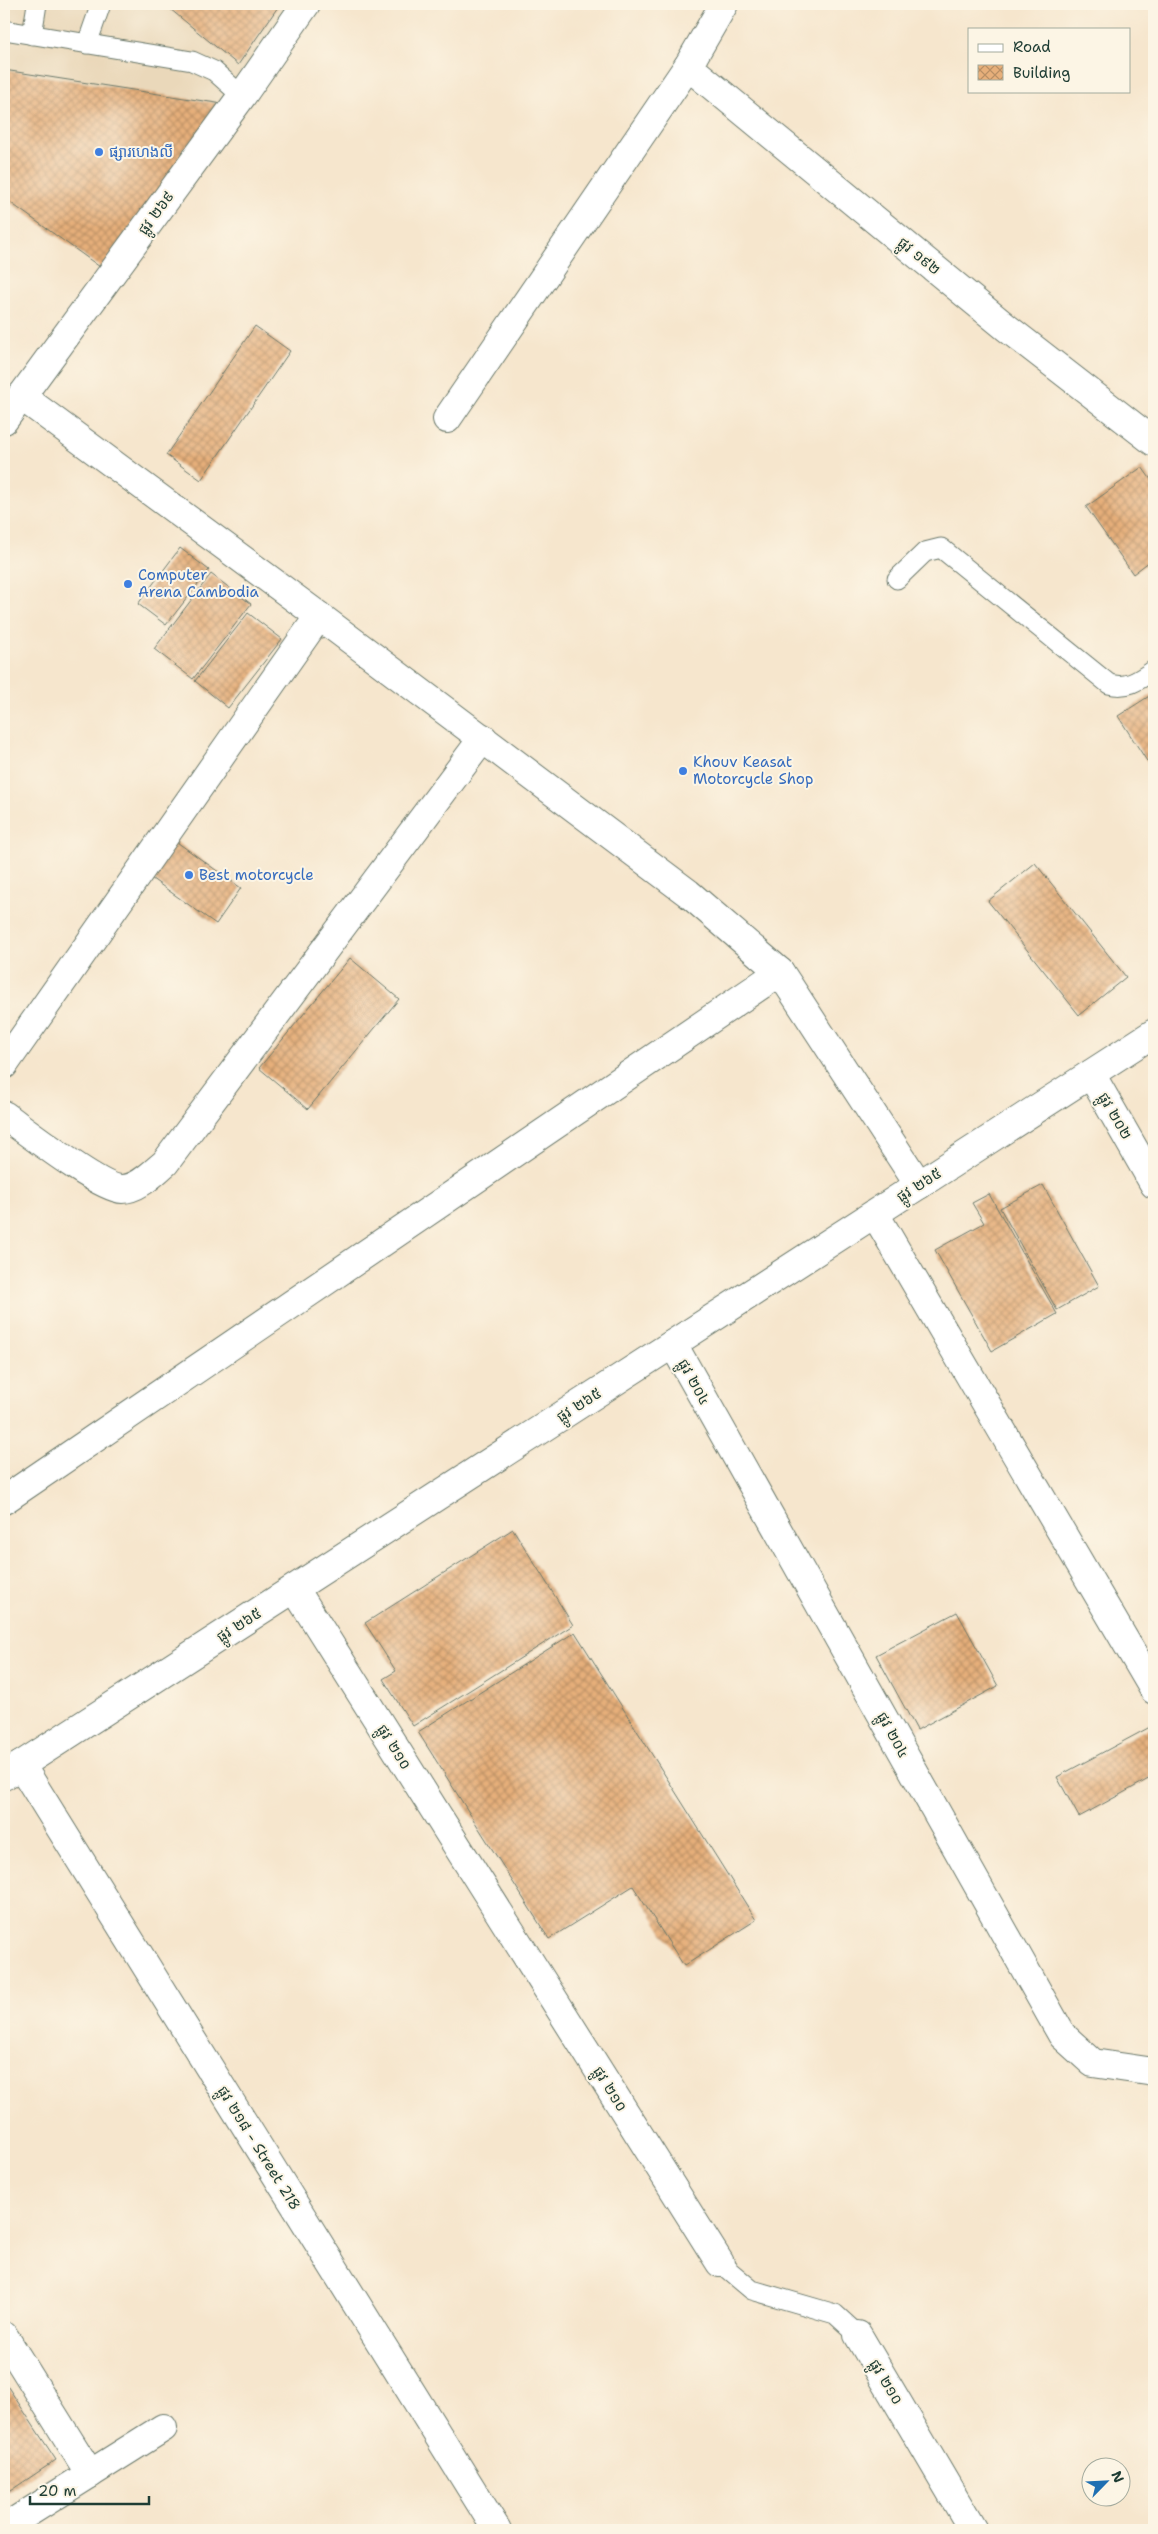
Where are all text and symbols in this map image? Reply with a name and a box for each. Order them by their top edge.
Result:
legend [968,28,1130,92]
text: Road [1013,37,1051,57]
text: Building [1013,63,1070,83]
place label: ផ្សារហេងលី [109,142,173,162]
marker: ផ្សារហេងលី [93,146,105,158]
street label: ផ្លូវ ២៦៩ [133,187,182,241]
street label: ផ្លូវ ១៩២ [891,233,945,282]
place label: Computer Arena Cambodia [138,565,259,602]
marker: Computer Arena Cambodia [122,578,134,590]
place label: Khouv Keasat Motorcycle Shop [693,752,813,789]
marker: Khouv Keasat Motorcycle Shop [677,765,689,777]
place label: Best motorcycle [199,865,314,885]
marker: Best motorcycle [183,869,195,881]
street label: ផ្លូវ ២០២ [1090,1089,1137,1145]
street label: ផ្លូវ ២៦៥ [893,1163,947,1210]
street label: ផ្លូវ ២០៤ [670,1355,715,1410]
street label: ផ្លូវ ២៦៥ [553,1383,607,1430]
street label: ផ្លូវ ២៦៥ [213,1603,267,1650]
street label: ផ្លូវ ២០៤ [869,1708,914,1763]
street label: ផ្លូវ ២១០ [369,1721,416,1775]
street label: ផ្លូវ ២១០ [585,2063,632,2117]
street label: ផ្លូវ ២១៨ - Street 218 [210,2082,305,2216]
street label: ផ្លូវ ២១០ [862,2355,907,2410]
north arrow [1080,2456,1130,2506]
text: N [1107,2468,1128,2485]
scale bar [30,2474,149,2506]
text: 20 m [38,2481,77,2501]

